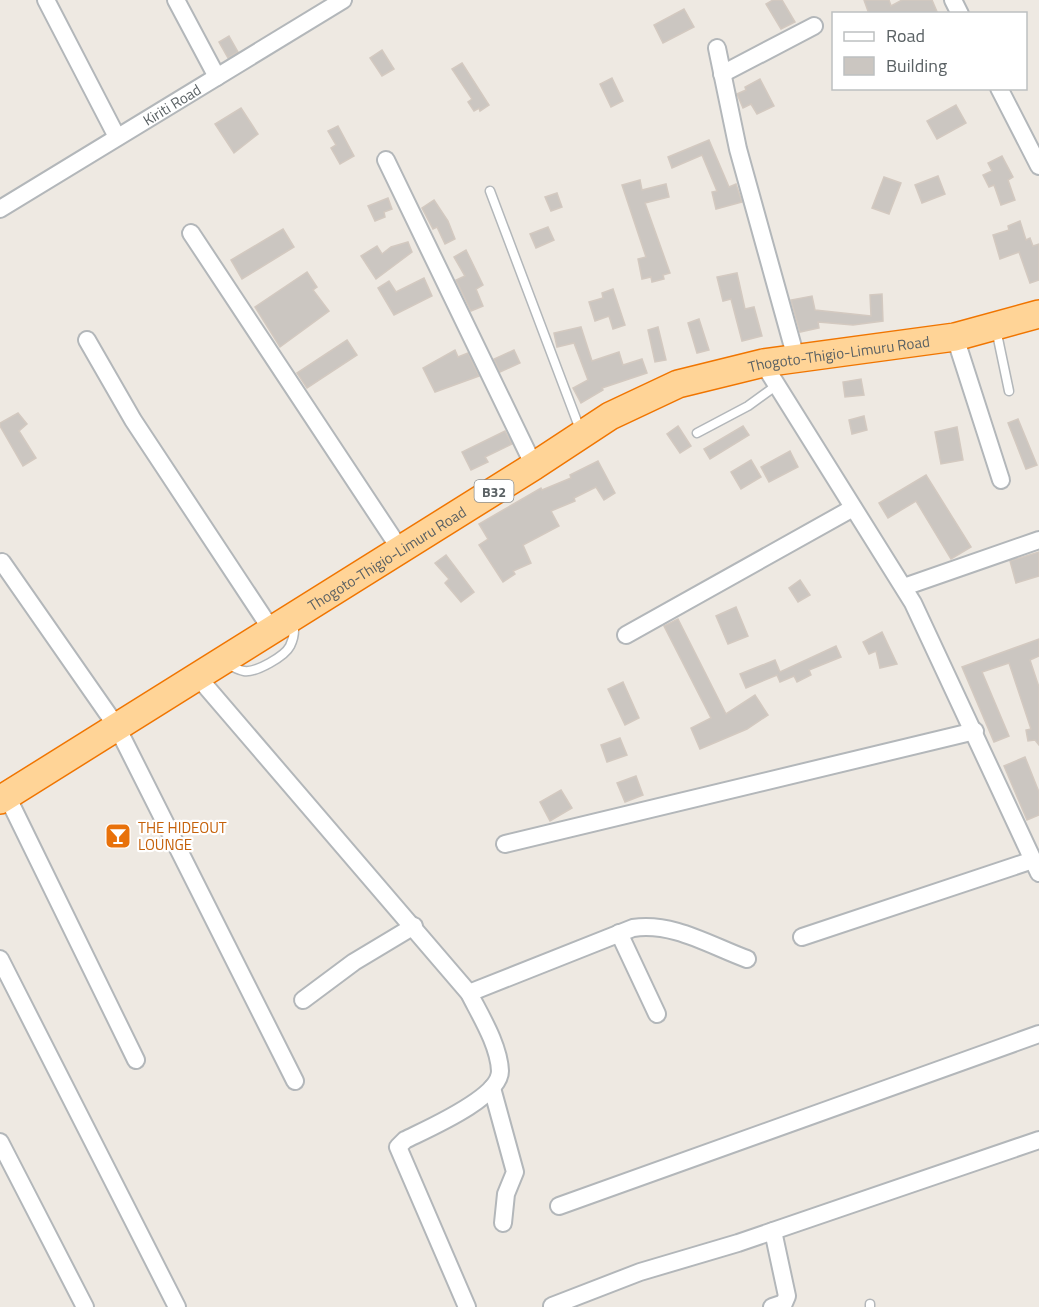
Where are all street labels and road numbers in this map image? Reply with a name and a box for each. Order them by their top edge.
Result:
street label: Kiriti Road [138,78,205,131]
street label: Thogoto-Thigio-Limuru Road [746,329,931,378]
road number: B32 [474,480,514,502]
street label: Thogoto-Thigio-Limuru Road [303,500,470,616]

